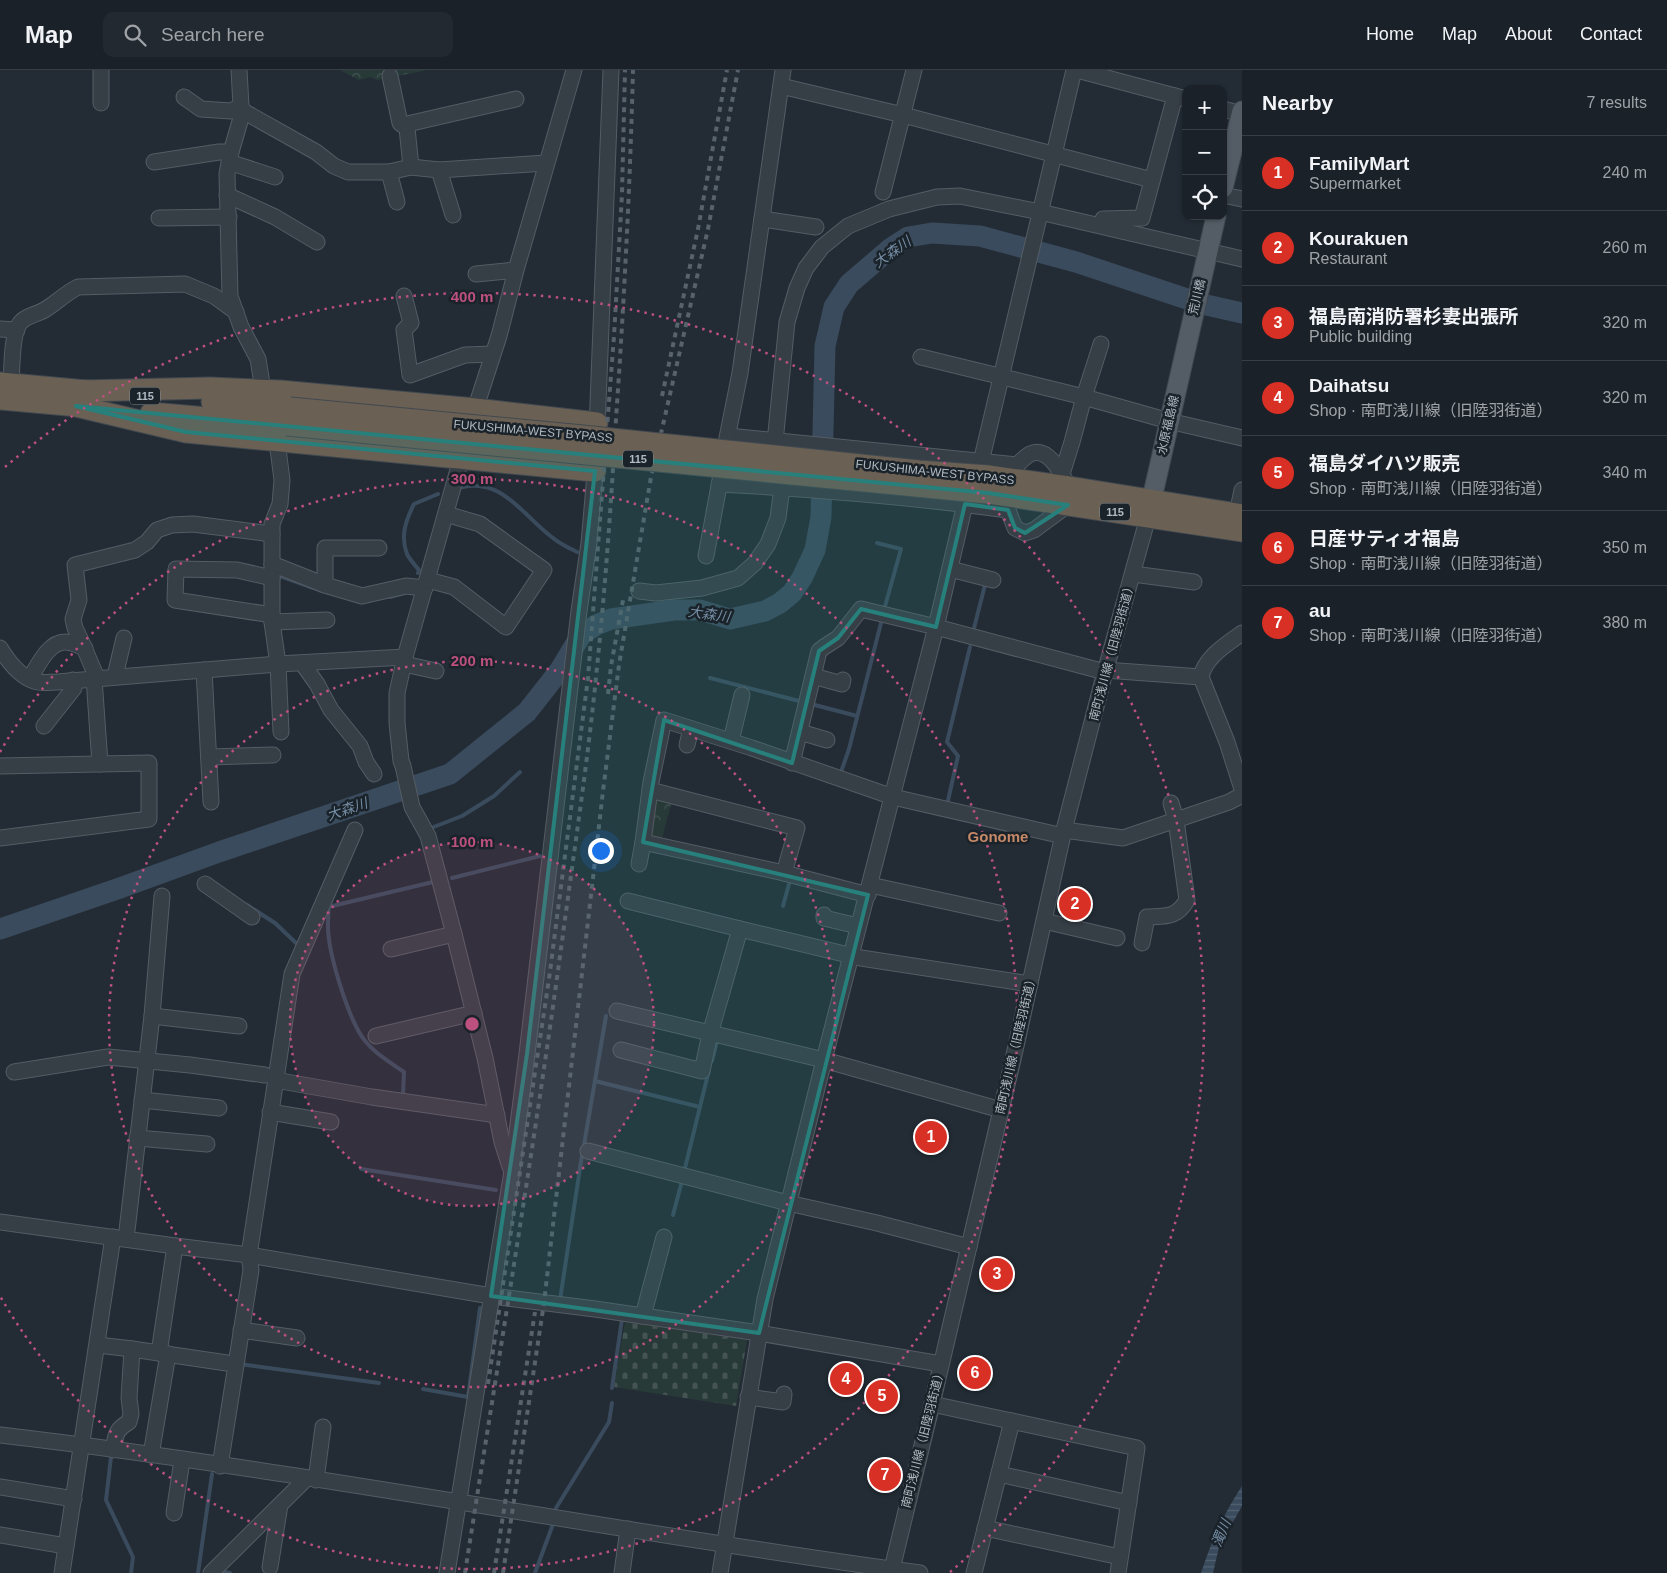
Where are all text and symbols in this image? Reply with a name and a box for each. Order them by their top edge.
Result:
search box [103,12,453,57]
text: Map [25,21,73,48]
icon: search [121,21,149,49]
text: Search here [161,24,265,45]
text: Home [1366,24,1414,44]
text: Map [1442,24,1477,44]
text: About [1505,24,1552,44]
text: Contact [1580,24,1642,44]
map controls [1182,85,1227,220]
button: + [1182,85,1227,130]
text: Nearby [1262,91,1333,114]
text: 7 results [1587,94,1647,111]
button: − [1182,130,1227,175]
text: FamilyMart [1309,153,1409,174]
text: 1 [1274,164,1282,181]
text: 240 m [1603,164,1647,181]
button: locate [1182,175,1227,220]
text: Supermarket [1309,175,1401,192]
text: Kourakuen [1309,228,1408,249]
water label: 大森川 [870,232,915,271]
text: 2 [1274,239,1282,256]
text: 260 m [1603,239,1647,256]
text: Restaurant [1309,250,1387,267]
street label: 荒川橋 [1186,278,1208,316]
text: 400 m [451,288,493,305]
text: 福島南消防署杉妻出張所 [1309,306,1518,327]
text: 3 [1274,314,1282,331]
text: 320 m [1603,314,1647,331]
text: Public building [1309,328,1412,345]
text: Daihatsu [1309,375,1389,396]
road number: 115 [130,388,160,404]
text: 4 [1274,389,1282,406]
text: 320 m [1603,389,1647,406]
street label: 水原福島線 [1154,394,1182,456]
text: Shop · 南町浅川線（旧陸羽街道） [1309,402,1553,419]
street label: FUKUSHIMA-WEST BYPASS [453,417,613,445]
road number: 115 [623,450,653,468]
text: 福島ダイハツ販売 [1309,453,1461,474]
street label: FUKUSHIMA-WEST BYPASS [855,457,1015,487]
text: 5 [1274,464,1282,481]
text: 340 m [1603,464,1647,481]
text: 300 m [451,470,493,487]
text: Shop · 南町浅川線（旧陸羽街道） [1309,480,1553,497]
road number: 115 [1100,504,1130,521]
text: 日産サティオ福島 [1309,528,1460,549]
text: 6 [1274,539,1282,556]
text: 350 m [1603,539,1647,556]
text: Shop · 南町浅川線（旧陸羽街道） [1309,555,1553,572]
street label: 南町浅川線（旧陸羽街道） [1087,580,1137,722]
text: au [1309,600,1331,621]
water label: 大森川 [687,603,733,625]
text: 7 [1274,614,1282,631]
text: 380 m [1603,614,1647,631]
text: Shop · 南町浅川線（旧陸羽街道） [1309,627,1553,644]
text: 200 m [451,652,493,669]
water label: 大森川 [325,794,371,823]
district label: Gonome [968,828,1028,845]
text: 100 m [451,833,493,850]
your location [588,838,614,864]
pin: 2 [1059,885,1091,923]
street label: 南町浅川線（旧陸羽街道） [993,972,1039,1116]
centre of rings [463,1015,481,1033]
pin: 1 [915,1118,947,1156]
pin: 3 [981,1255,1013,1293]
pin: 6 [959,1354,991,1392]
pin: 4 [830,1360,862,1398]
street label: 南町浅川線（旧陸羽街道） [899,1366,947,1510]
pin: 5 [866,1377,898,1415]
pin: 7 [869,1456,901,1494]
water label: 濁川 [1208,1515,1235,1549]

